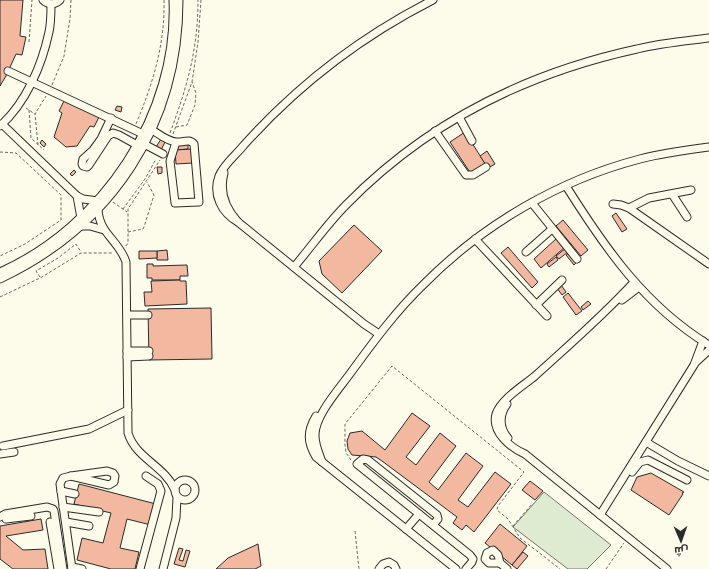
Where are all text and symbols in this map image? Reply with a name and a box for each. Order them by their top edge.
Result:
north arrow [661,521,701,561]
text: ش [674,541,689,561]

